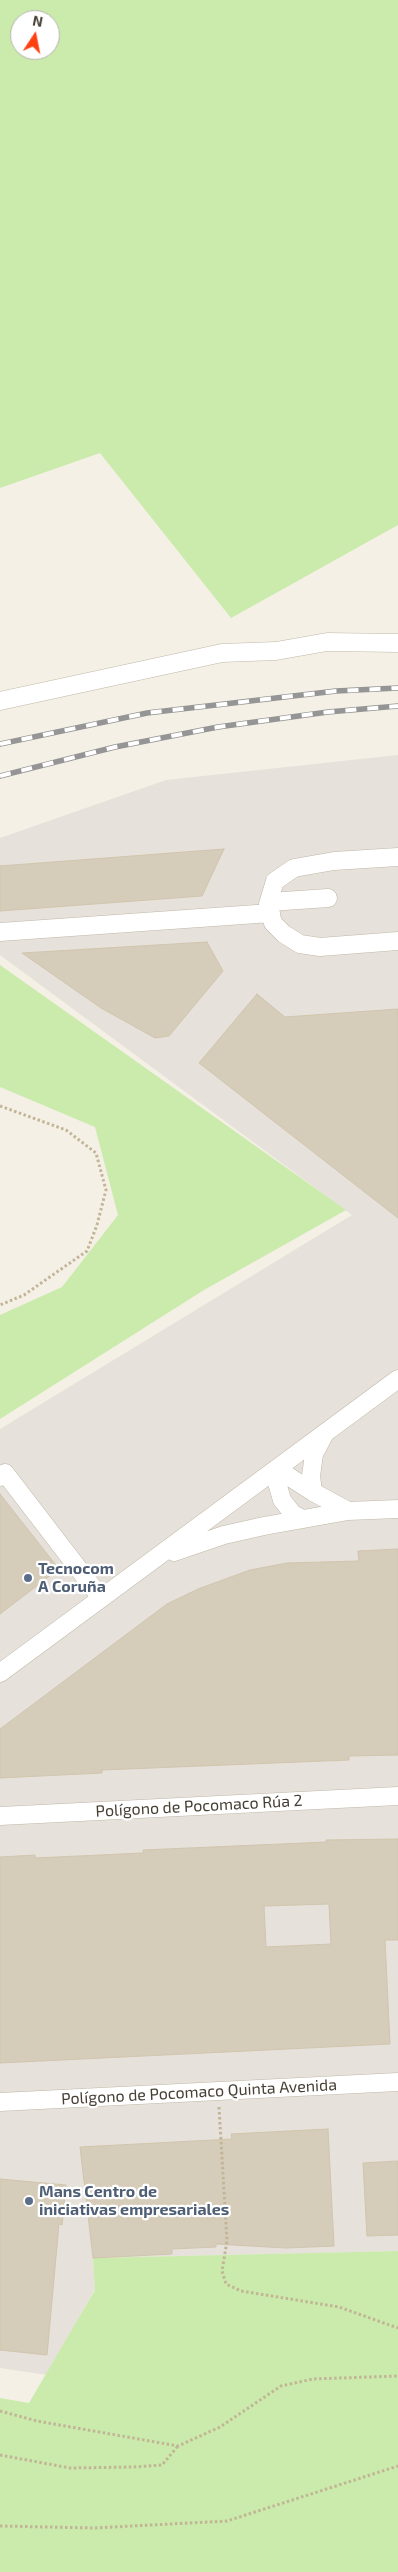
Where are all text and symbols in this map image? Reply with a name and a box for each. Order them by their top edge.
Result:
north arrow [10,10,60,60]
text: N [31,11,44,30]
place label: Tecnocom A Coruña [38,1559,114,1597]
marker: Tecnocom A Coruña [22,1572,34,1584]
street label: Polígono de Pocomaco Rúa 2 [95,1791,303,1821]
street label: Polígono de Pocomaco Quinta Avenida [61,2075,337,2109]
place label: Mans Centro de iniciativas empresariales [39,2182,229,2220]
marker: Mans Centro de iniciativas empresariales [23,2195,35,2207]

